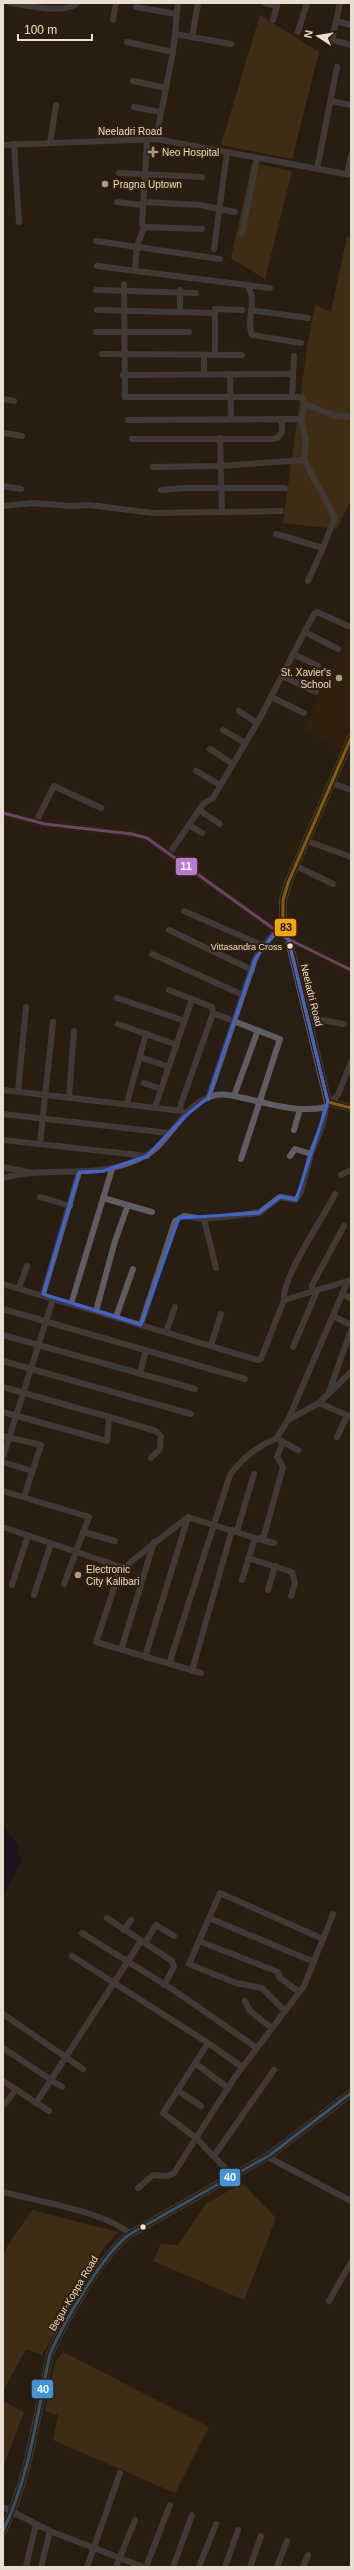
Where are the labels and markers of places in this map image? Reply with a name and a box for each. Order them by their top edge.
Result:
marker: Neo Hospital [147,146,159,158]
place label: Neo Hospital [162,147,219,158]
marker: Pragna Uptown [100,179,110,189]
place label: Pragna Uptown [113,179,182,190]
place label: St. Xavier's School [281,667,331,690]
marker: St. Xavier's School [334,673,344,683]
marker: Vittasandra Cross [285,941,295,951]
place label: Vittasandra Cross [211,942,282,952]
place label: Electronic City Kalibari [86,1564,139,1587]
marker: Electronic City Kalibari [73,1570,83,1580]
unlabelled marker [138,2222,148,2232]

